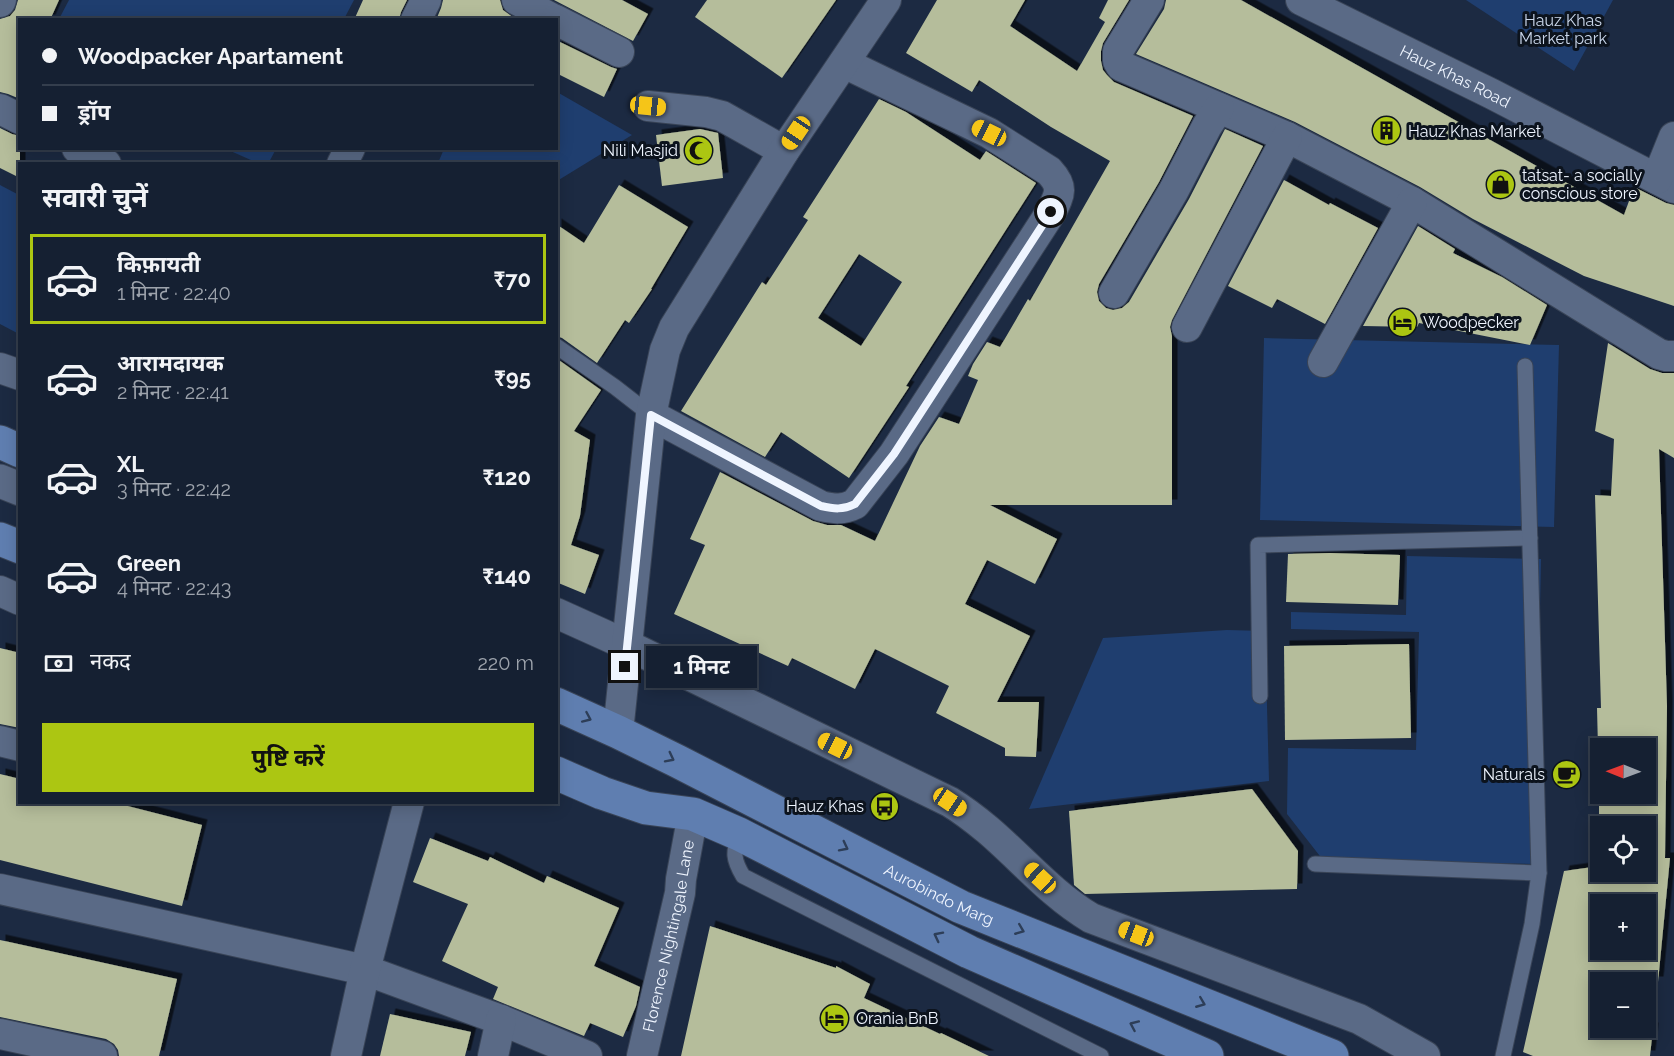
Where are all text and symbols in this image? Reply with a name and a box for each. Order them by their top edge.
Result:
park label: Hauz Khas Market park [1519,11,1607,48]
street label: Hauz Khas Road [1397,41,1514,111]
text: Woodpacker Apartament [78,43,343,69]
car [629,95,667,117]
text: ड्रॉप [78,99,111,125]
car [778,113,814,153]
building icon: Hauz Khas Market [1371,115,1403,147]
car [969,117,1009,149]
place label: Hauz Khas Market [1408,122,1542,141]
mosque icon: Nili Masjid [683,134,715,166]
place label: Nili Masjid [603,141,678,160]
place label: tatsat- a socially conscious store [1522,166,1642,203]
shop icon: tatsat- a socially conscious store [1485,168,1517,200]
text: सवारी चुनें [42,182,148,213]
route start [1037,198,1064,225]
text: किफ़ायती [117,251,201,277]
icon: car [45,252,99,306]
text: ₹70 [493,266,531,292]
text: 1 मिनट · 22:40 [117,281,231,305]
hotel icon: Woodpecker [1386,306,1418,338]
place label: Woodpecker [1423,313,1519,332]
text: आरामदायक [117,350,224,376]
icon: car [45,351,99,405]
text: ₹95 [494,365,531,391]
text: 2 मिनट · 22:41 [117,380,229,404]
icon: car [45,450,99,504]
text: XL [117,451,144,477]
text: ₹120 [482,464,531,490]
text: 3 मिनट · 22:42 [117,477,231,501]
icon: car [45,549,99,603]
text: Green [117,550,181,576]
text: ₹140 [482,563,531,589]
text: 4 मिनट · 22:43 [117,576,232,600]
callout: 1 मिनट [646,646,757,688]
icon: cash [42,647,75,680]
text: नकद [90,648,131,674]
text: 220 m [477,651,534,675]
route end [611,653,638,680]
text: 1 मिनट [673,655,730,679]
one-way arrow [581,711,592,723]
button: पुष्टि करें [42,723,534,792]
car [815,730,855,762]
north arrow [1590,738,1656,804]
map controls [1590,738,1656,1038]
one-way arrow [664,750,675,762]
cafe icon: Naturals [1550,758,1582,790]
place label: Naturals [1483,765,1545,784]
car [930,784,970,820]
bus stop icon: Hauz Khas [869,790,901,822]
place label: Hauz Khas [786,797,864,816]
button: locate [1590,816,1656,882]
street label: Florence Nightingale Lane [638,838,698,1034]
one-way arrow [837,839,848,851]
car [1021,859,1059,897]
street label: Aurobindo Marg [881,860,997,929]
button: + [1590,894,1656,960]
car [1116,919,1156,949]
one-way arrow [1013,923,1024,935]
one-way arrow [933,931,944,943]
button: − [1590,972,1656,1038]
one-way arrow [1194,996,1205,1008]
hotel icon: Orania BnB [819,1002,851,1034]
place label: Orania BnB [856,1009,939,1028]
one-way arrow [1130,1020,1141,1032]

